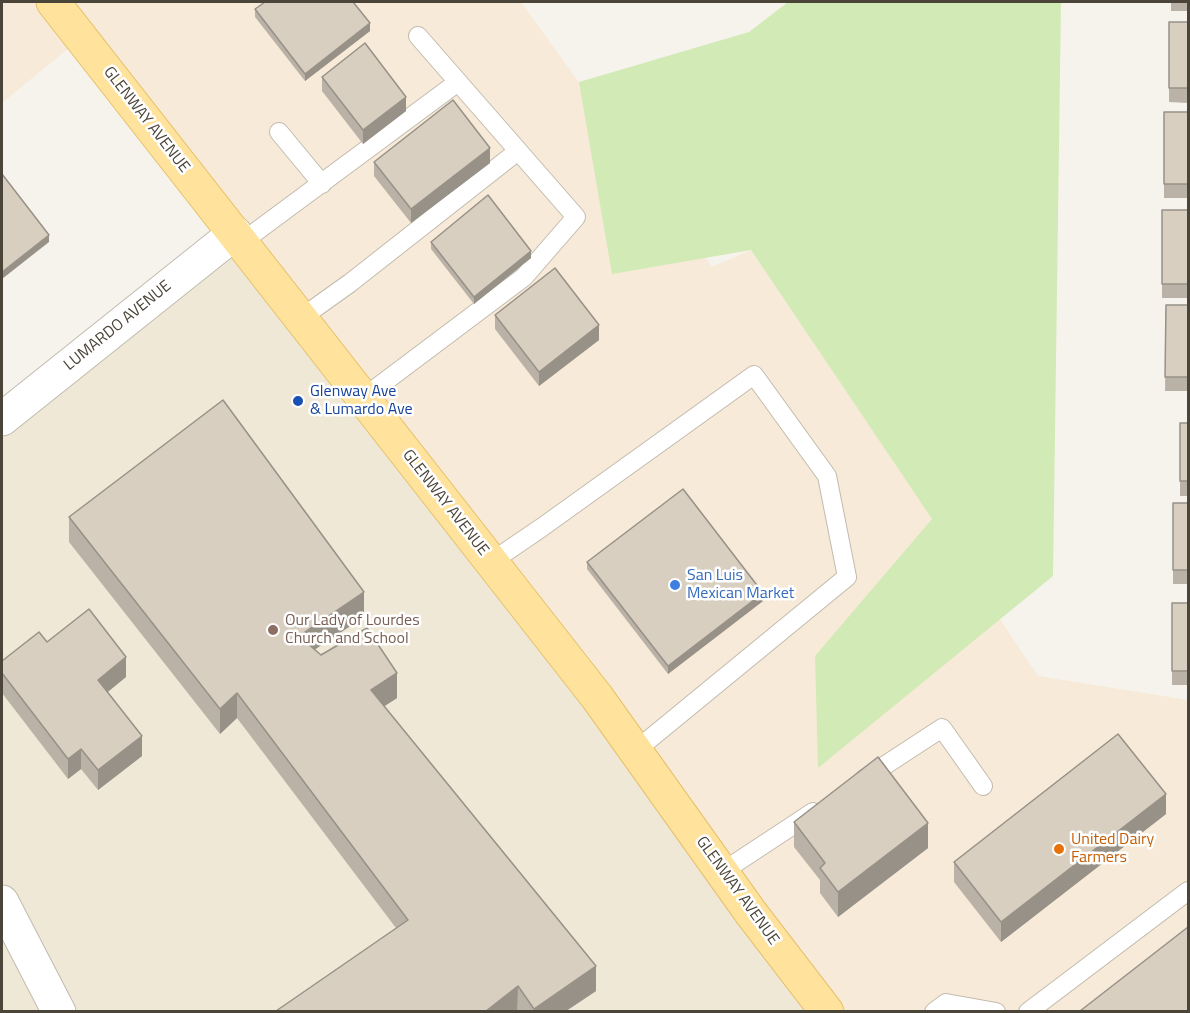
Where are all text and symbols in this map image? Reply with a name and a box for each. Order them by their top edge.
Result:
street label: GLENWAY AVENUE [99,63,193,177]
street label: LUMARDO AVENUE [61,277,175,375]
place label: Glenway Ave & Lumardo Ave [310,382,413,420]
marker: Glenway Ave & Lumardo Ave [291,394,305,408]
street label: GLENWAY AVENUE [398,446,492,560]
place label: San Luis Mexican Market [687,566,794,604]
marker: San Luis Mexican Market [668,578,682,592]
place label: Our Lady of Lourdes Church and School [285,611,420,649]
marker: Our Lady of Lourdes Church and School [266,623,280,637]
place label: United Dairy Farmers [1071,830,1154,868]
street label: GLENWAY AVENUE [691,833,783,949]
marker: United Dairy Farmers [1052,842,1066,856]

